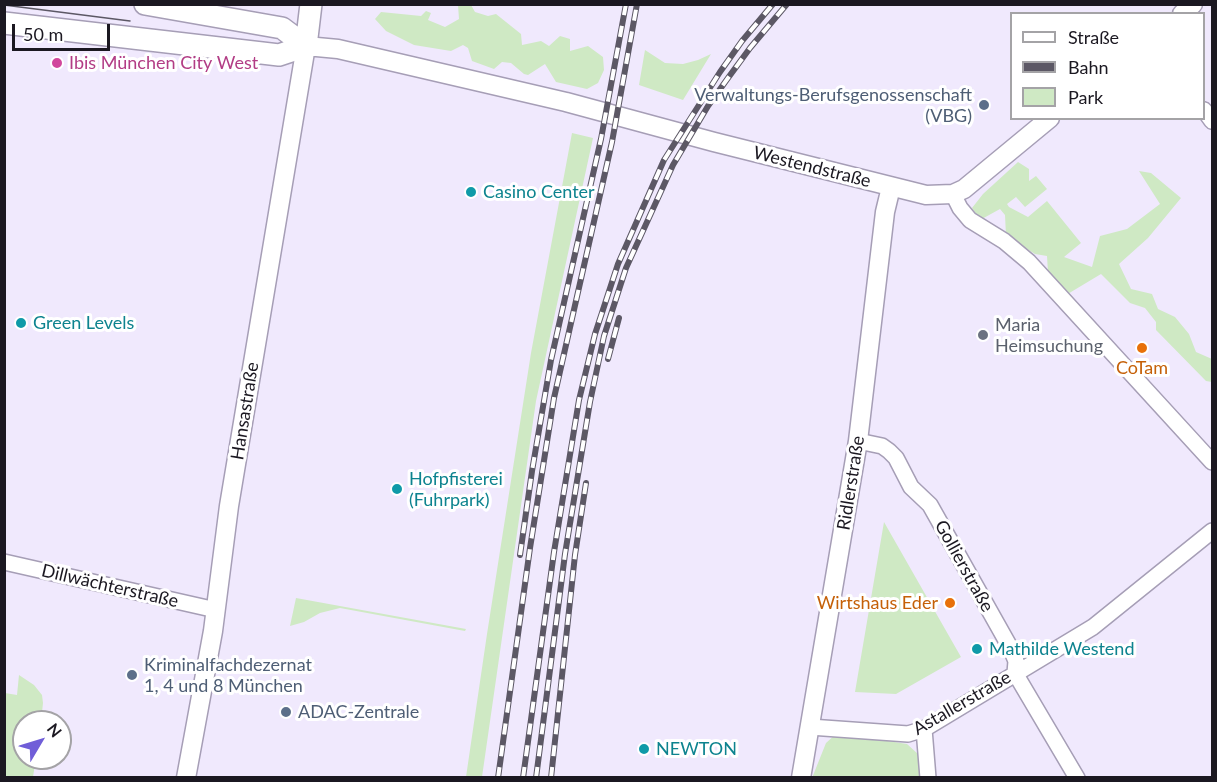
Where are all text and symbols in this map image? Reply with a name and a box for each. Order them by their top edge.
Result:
scale bar [15,12,112,50]
legend [1010,12,1205,120]
text: 50 m [23,23,63,45]
text: Straße [1068,26,1119,48]
place label: Ibis München City West [69,52,258,74]
marker: Ibis München City West [50,56,64,70]
text: Bahn [1068,56,1109,78]
place label: Verwaltungs-Berufsgenossenschaft (VBG) [694,84,972,127]
text: Park [1068,86,1103,108]
marker: Verwaltungs-Berufsgenossenschaft (VBG) [977,98,991,112]
street label: Westendstraße [751,142,873,192]
place label: Casino Center [483,181,595,203]
marker: Casino Center [464,185,478,199]
place label: Green Levels [33,312,134,334]
place label: Maria Heimsuchung [995,314,1103,356]
marker: Green Levels [14,316,28,330]
marker: Maria Heimsuchung [976,328,990,342]
marker: CoTam [1135,341,1149,355]
place label: CoTam [1116,357,1168,379]
street label: Hansastraße [227,361,263,461]
street label: Ridlerstraße [833,434,869,532]
place label: Hofpfisterei (Fuhrpark) [409,468,503,510]
marker: Hofpfisterei (Fuhrpark) [390,482,404,496]
street label: Gollierstraße [930,516,998,616]
street label: Dillwächterstraße [39,560,181,612]
place label: Wirtshaus Eder [817,592,938,614]
marker: Wirtshaus Eder [943,596,957,610]
place label: Mathilde Westend [989,638,1134,660]
marker: Mathilde Westend [970,642,984,656]
place label: Kriminalfachdezernat 1, 4 und 8 München [144,654,312,696]
street label: Astallerstraße [909,666,1015,740]
marker: Kriminalfachdezernat 1, 4 und 8 München [125,668,139,682]
place label: ADAC-Zentrale [298,701,419,723]
marker: ADAC-Zentrale [279,705,293,719]
north arrow [12,710,72,770]
text: N [44,719,66,741]
place label: NEWTON [656,738,737,760]
marker: NEWTON [637,742,651,756]

